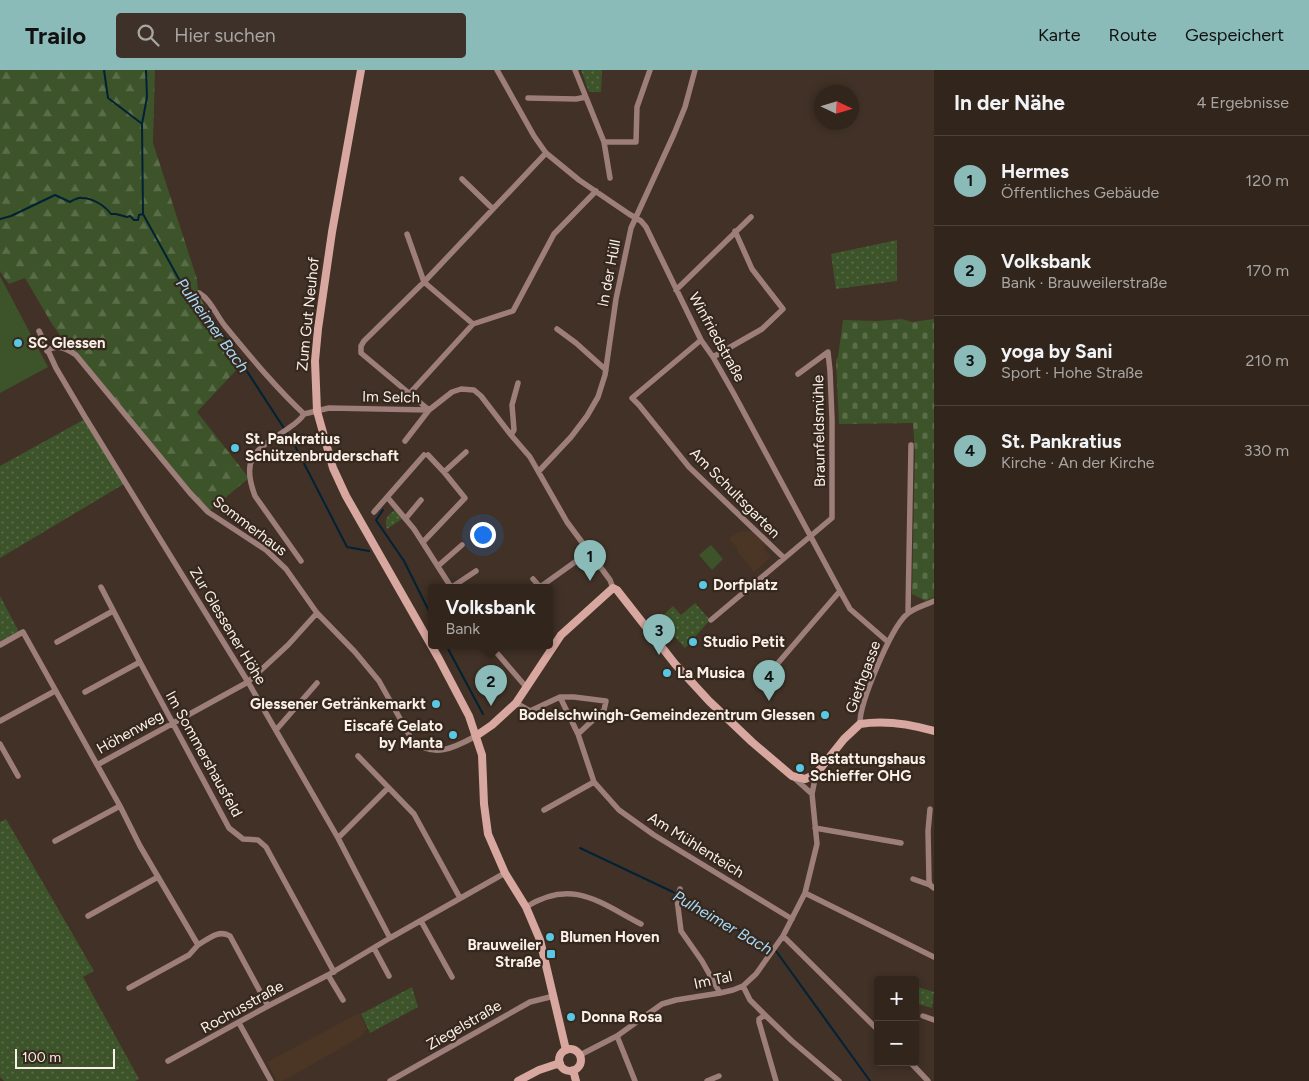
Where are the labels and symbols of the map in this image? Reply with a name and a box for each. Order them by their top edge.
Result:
north arrow [814,85,859,130]
street label: In der Hüll [594,238,624,308]
street label: Zum Gut Neuhof [293,256,323,372]
water label: Pulheimer Bach [172,275,253,376]
street label: Winfriedstraße [685,289,749,385]
place label: SC Glessen [28,334,106,352]
marker: SC Glessen [12,337,24,349]
street label: Braunfeldsmühle [809,375,829,487]
street label: Im Selch [362,387,420,407]
place label: St. Pankratius Schützenbruderschaft [245,430,399,465]
marker: St. Pankratius Schützenbruderschaft [229,442,241,454]
street label: Am Schultsgarten [686,444,784,542]
street label: Sommerhaus [209,492,291,560]
your location [470,522,496,548]
pin: 1 [574,540,606,581]
street label: Zur Glessener Höhe [186,564,270,688]
place label: Dorfplatz [713,576,778,594]
marker: Dorfplatz [697,579,709,591]
pin: 3 [643,614,675,655]
place label: Studio Petit [703,633,785,651]
marker: Studio Petit [687,636,699,648]
street label: Giethgasse [842,638,884,716]
pin: 4 [753,660,785,701]
place label: La Musica [677,664,745,682]
pin: 2 [475,665,507,706]
marker: La Musica [661,667,673,679]
street label: Im Sommershausfeld [162,688,246,820]
place label: Glessener Getränkemarkt [250,695,426,713]
marker: Glessener Getränkemarkt [430,698,442,710]
street label: Höhenweg [94,706,166,758]
place label: Bodelschwingh-Gemeindezentrum Glessen [519,706,815,724]
marker: Bodelschwingh-Gemeindezentrum Glessen [819,709,831,721]
place label: Eiscafé Gelato by Manta [344,717,443,752]
marker: Eiscafé Gelato by Manta [447,729,459,741]
place label: Bestattungshaus Schieffer OHG [810,750,926,785]
marker: Bestattungshaus Schieffer OHG [794,762,806,774]
street label: Am Mühlenteich [645,808,747,882]
water label: Pulheimer Bach [670,886,776,959]
place label: Blumen Hoven [560,928,659,946]
marker: Blumen Hoven [544,931,556,943]
place label: Brauweiler Straße [467,936,542,971]
marker: Brauweiler Straße [545,948,557,960]
street label: Im Tal [692,967,734,993]
street label: Rochusstraße [197,977,287,1037]
street label: Ziegelstraße [423,996,505,1054]
place label: Donna Rosa [581,1008,662,1026]
marker: Donna Rosa [565,1011,577,1023]
scale bar [15,1046,115,1069]

